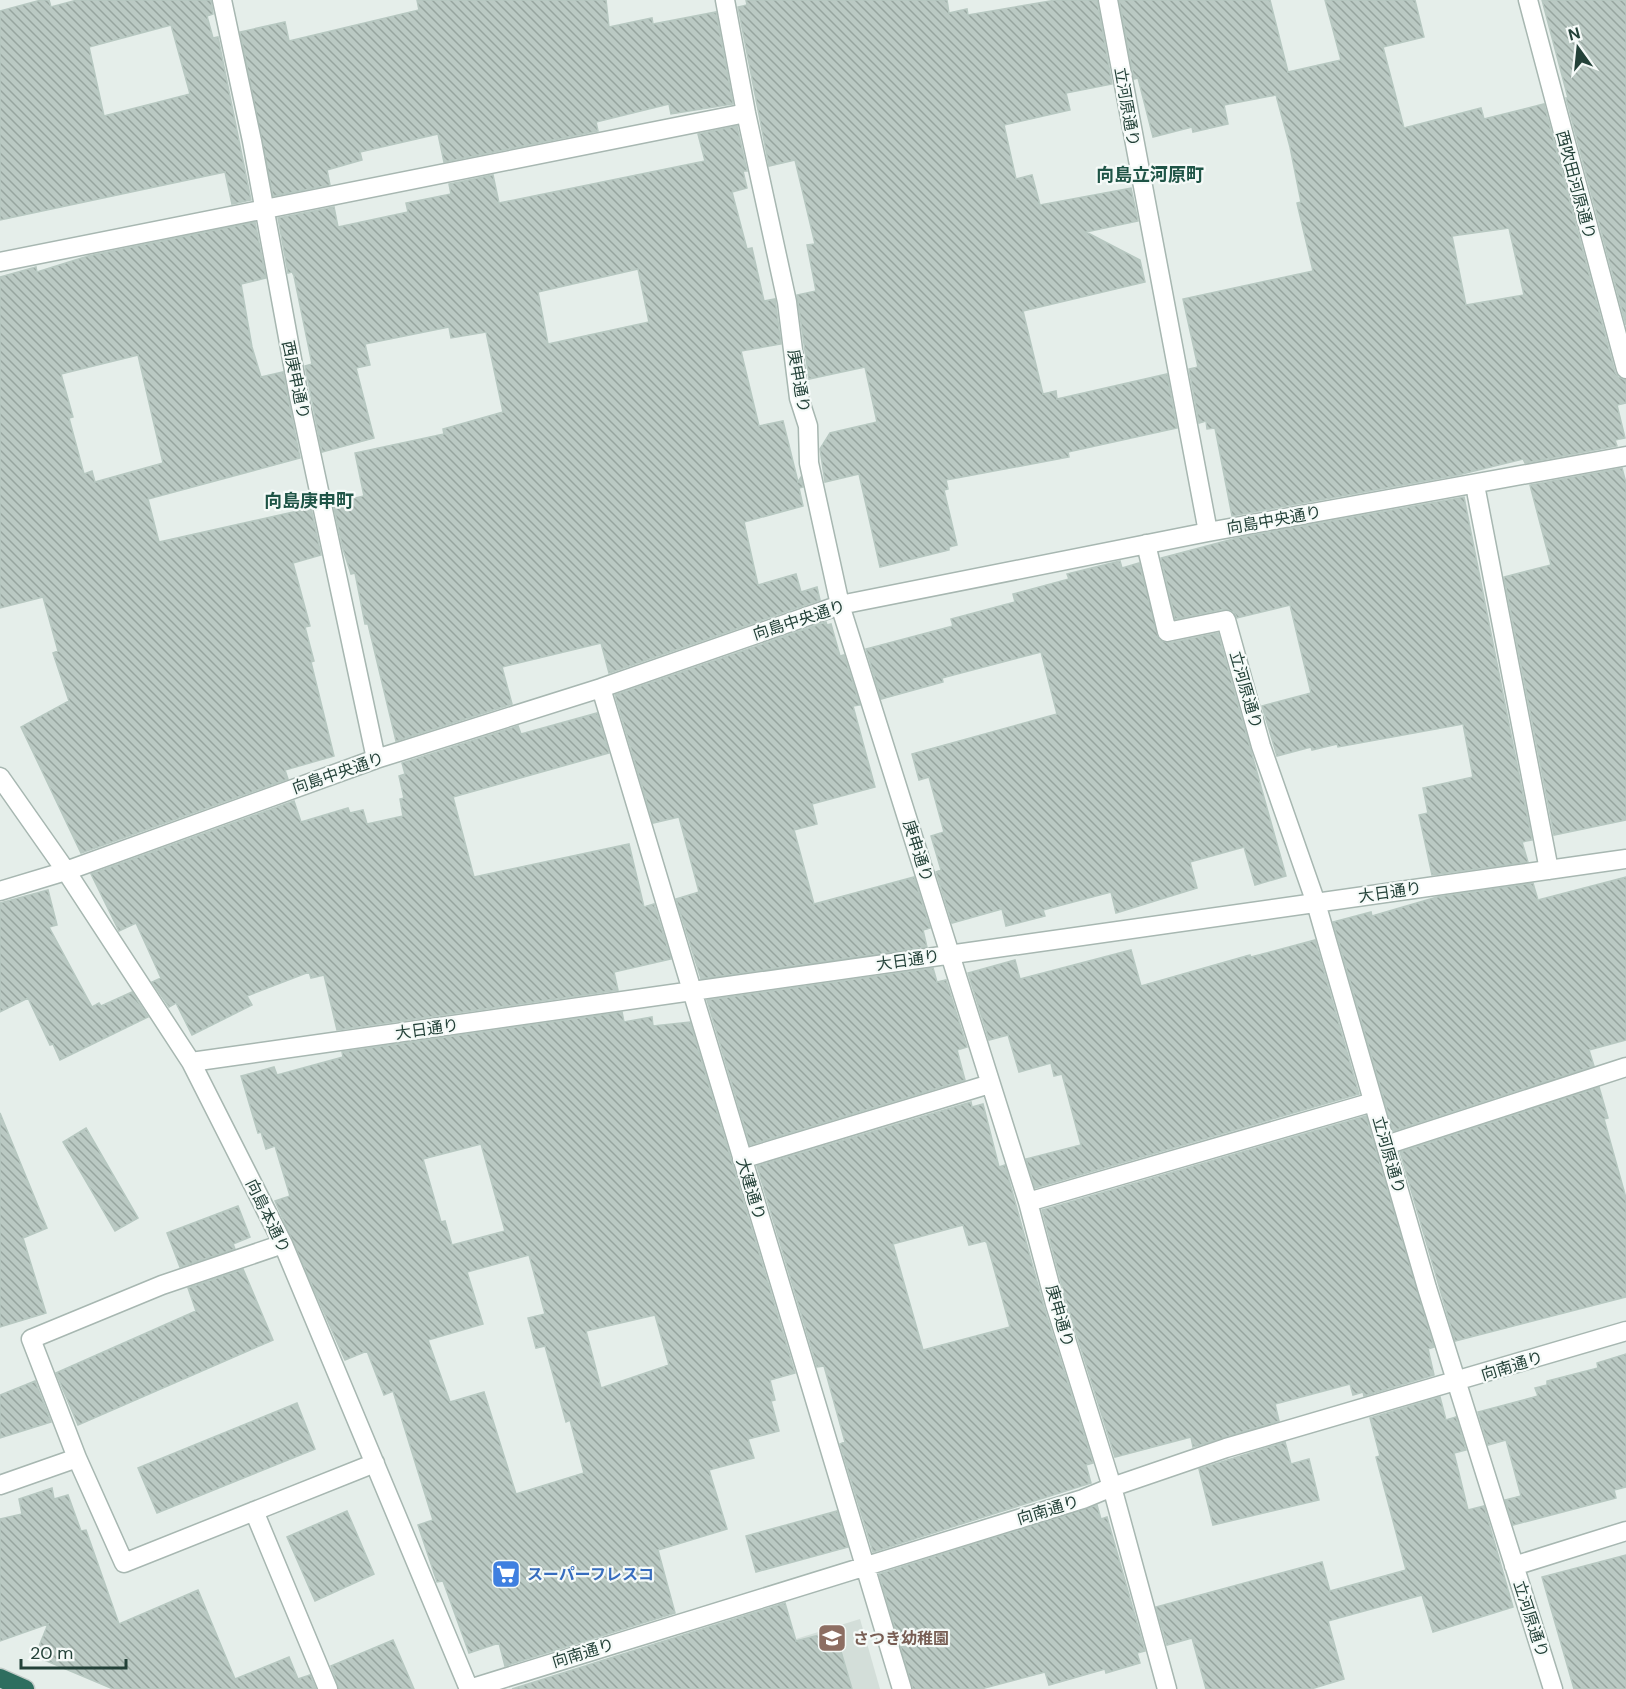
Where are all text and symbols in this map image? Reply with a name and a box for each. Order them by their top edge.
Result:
north arrow [1548,18,1608,78]
text: N [1566,22,1583,46]
street label: 立河原通り [1110,66,1144,148]
street label: 西吹田河原通り [1551,128,1601,242]
district label: 向島立河原町 [1096,163,1204,187]
street label: 西庚申通り [277,339,315,421]
street label: 庚申通り [783,348,815,414]
district label: 向島庚申町 [264,489,354,513]
street label: 向島中央通り [1225,501,1323,539]
street label: 向島中央通り [750,595,848,645]
street label: 立河原通り [1225,649,1267,731]
street label: 向島中央通り [289,747,387,799]
street label: 庚申通り [898,817,938,885]
street label: 大日通り [1357,877,1423,907]
street label: 大日通り [875,945,941,975]
street label: 大日通り [394,1014,460,1044]
street label: 立河原通り [1368,1114,1410,1196]
street label: 大建通り [732,1155,770,1223]
street label: 向島本通り [241,1175,295,1257]
street label: 庚申通り [1041,1282,1079,1350]
street label: 向南通り [1478,1347,1546,1385]
street label: 向南通り [1014,1491,1082,1529]
supermarket icon: スーパーフレスコ [490,1558,522,1590]
place label: スーパーフレスコ [527,1564,654,1585]
street label: 立河原通り [1509,1578,1553,1660]
school or university icon: さつき幼稚園 [816,1622,848,1654]
place label: さつき幼稚園 [853,1628,949,1649]
scale bar [21,1632,126,1670]
street label: 向南通り [549,1634,617,1672]
text: 20 m [30,1641,73,1665]

